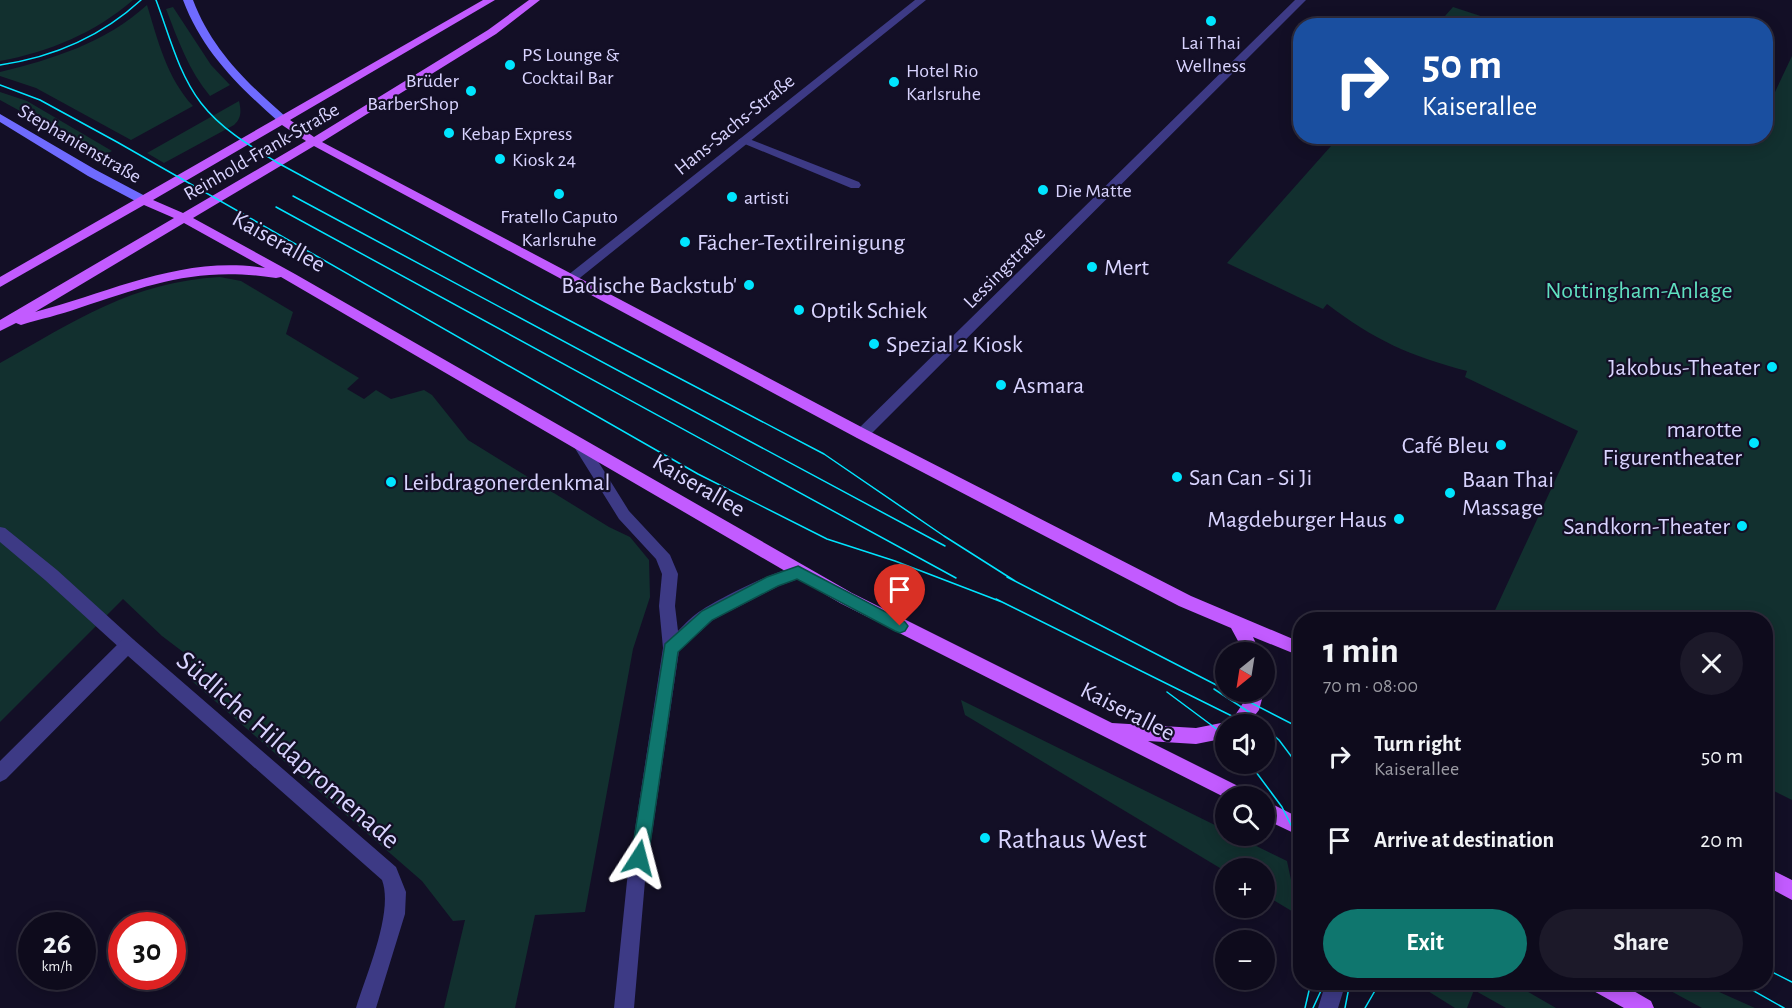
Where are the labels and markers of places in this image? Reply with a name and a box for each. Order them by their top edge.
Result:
marker: Lai Thai Wellness [1204,14,1218,28]
place label: Lai Thai Wellness [1176,33,1246,76]
place label: PS Lounge & Cocktail Bar [522,45,620,88]
marker: PS Lounge & Cocktail Bar [503,58,517,72]
place label: Hotel Rio Karlsruhe [906,61,981,104]
place label: Brüder BarberShop [367,71,460,114]
marker: Hotel Rio Karlsruhe [887,75,901,89]
marker: Brüder BarberShop [464,84,478,98]
place label: Kebap Express [461,124,572,144]
marker: Kebap Express [442,126,456,140]
place label: Kiosk 24 [512,150,576,170]
marker: Kiosk 24 [493,152,507,166]
place label: Die Matte [1055,181,1132,201]
marker: Die Matte [1036,183,1050,197]
marker: Fratello Caputo Karlsruhe [552,187,566,201]
place label: artisti [744,188,789,208]
marker: artisti [725,190,739,204]
place label: Fratello Caputo Karlsruhe [500,207,618,250]
place label: Fächer-Textilreinigung [697,231,905,255]
marker: Fächer-Textilreinigung [678,235,692,249]
place label: Mert [1104,256,1149,280]
marker: Mert [1085,260,1099,274]
place label: Badische Backstub' [561,274,737,298]
marker: Badische Backstub' [742,278,756,292]
place label: Optik Schiek [811,299,927,323]
marker: Optik Schiek [792,303,806,317]
place label: Spezial 2 Kiosk [886,333,1023,357]
marker: Spezial 2 Kiosk [867,337,881,351]
place label: Jakobus-Theater [1608,356,1760,380]
marker: Jakobus-Theater [1765,360,1779,374]
place label: Asmara [1013,374,1084,398]
marker: Asmara [994,378,1008,392]
place label: marotte Figurentheater [1602,418,1742,470]
place label: Café Bleu [1402,434,1489,458]
marker: marotte Figurentheater [1747,436,1761,450]
marker: Café Bleu [1494,438,1508,452]
place label: San Can - Si Ji [1189,466,1312,490]
place label: Baan Thai Massage [1462,468,1554,520]
marker: San Can - Si Ji [1170,470,1184,484]
place label: Leibdragonerdenkmal [403,471,610,495]
marker: Leibdragonerdenkmal [384,475,398,489]
marker: Baan Thai Massage [1443,486,1457,500]
place label: Magdeburger Haus [1207,508,1387,532]
marker: Magdeburger Haus [1392,512,1406,526]
place label: Sandkorn-Theater [1563,515,1730,539]
marker: Sandkorn-Theater [1735,519,1749,533]
pin [874,564,925,626]
place label: Rathaus West [997,826,1147,854]
marker: Rathaus West [978,831,992,845]

